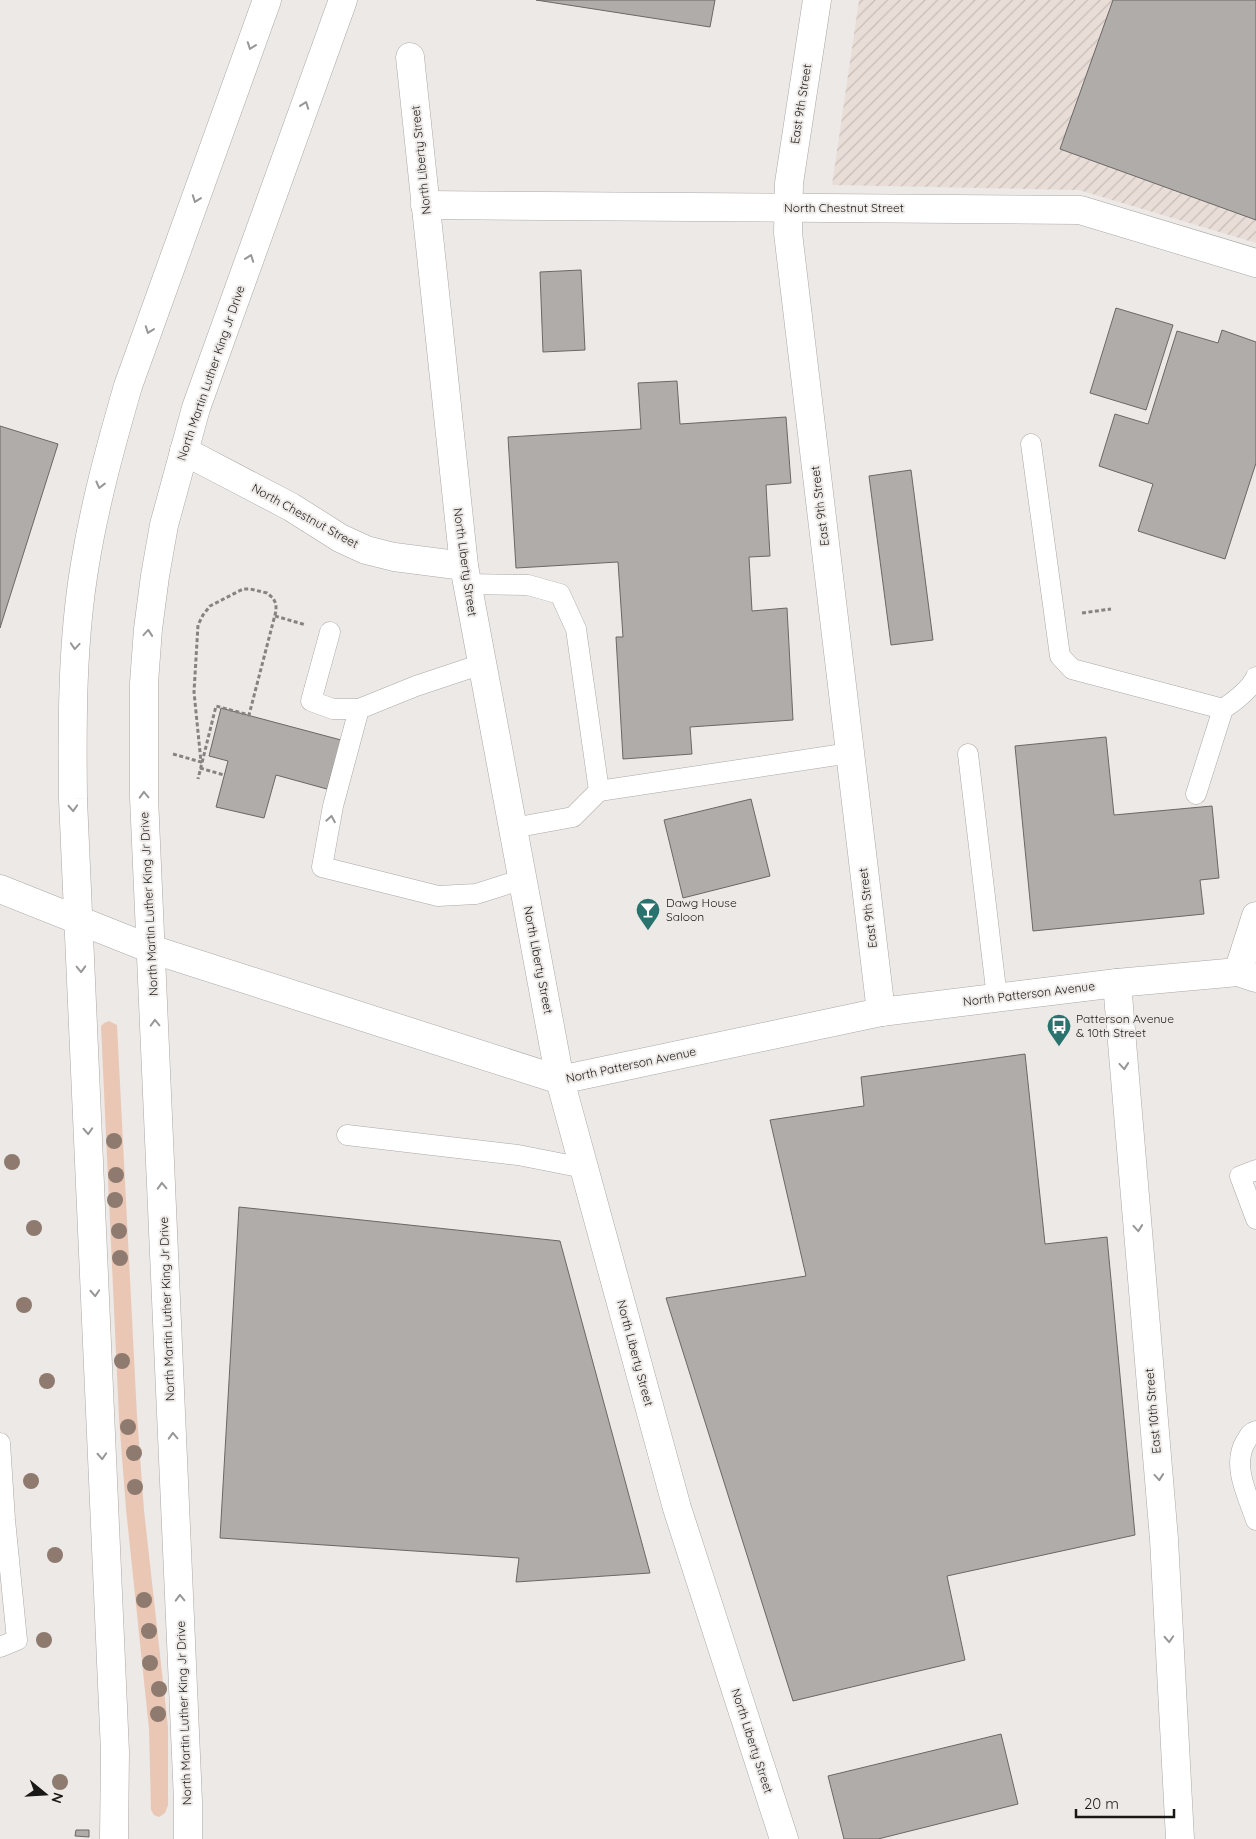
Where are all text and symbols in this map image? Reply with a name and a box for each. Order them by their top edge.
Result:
one-way arrow [247,41,257,50]
street label: East 9th Street [787,63,814,145]
one-way arrow [299,101,309,110]
street label: North Liberty Street [407,105,434,215]
one-way arrow [192,194,202,203]
street label: North Chestnut Street [784,200,904,215]
one-way arrow [244,254,254,263]
street label: North Martin Luther King Jr Drive [173,283,248,462]
one-way arrow [145,325,155,334]
street label: East 9th Street [807,465,832,547]
street label: North Chestnut Street [249,480,361,551]
one-way arrow [96,481,106,489]
street label: North Liberty Street [450,507,481,617]
one-way arrow [142,629,153,637]
one-way arrow [70,642,81,650]
one-way arrow [139,791,150,799]
one-way arrow [68,804,79,812]
street label: North Martin Luther King Jr Drive [136,811,161,996]
one-way arrow [325,815,335,824]
street label: East 9th Street [855,867,880,949]
place label: Dawg House Saloon [666,895,737,924]
bar icon: Dawg House Saloon [635,897,661,931]
street label: North Liberty Street [521,905,556,1015]
one-way arrow [75,965,86,973]
street label: North Patterson Avenue [962,978,1096,1009]
place label: Patterson Avenue & 10th Street [1076,1011,1174,1040]
bus stop icon: Patterson Avenue & 10th Street [1046,1013,1072,1047]
one-way arrow [149,1019,160,1027]
street label: North Patterson Avenue [564,1043,698,1086]
one-way arrow [1118,1062,1129,1070]
one-way arrow [82,1127,93,1135]
one-way arrow [156,1182,167,1190]
street label: North Martin Luther King Jr Drive [156,1216,177,1401]
one-way arrow [1132,1224,1143,1232]
one-way arrow [90,1290,100,1297]
street label: North Liberty Street [614,1298,657,1408]
street label: East 10th Street [1141,1368,1164,1454]
one-way arrow [167,1431,178,1439]
one-way arrow [97,1452,108,1460]
one-way arrow [1153,1473,1164,1481]
one-way arrow [174,1594,185,1602]
street label: North Martin Luther King Jr Drive [173,1620,194,1805]
one-way arrow [1164,1636,1175,1644]
street label: North Liberty Street [728,1687,777,1795]
north arrow [20,1769,70,1819]
scale bar [1076,1786,1174,1818]
text: N [47,1790,68,1806]
text: 20 m [1084,1794,1119,1813]

